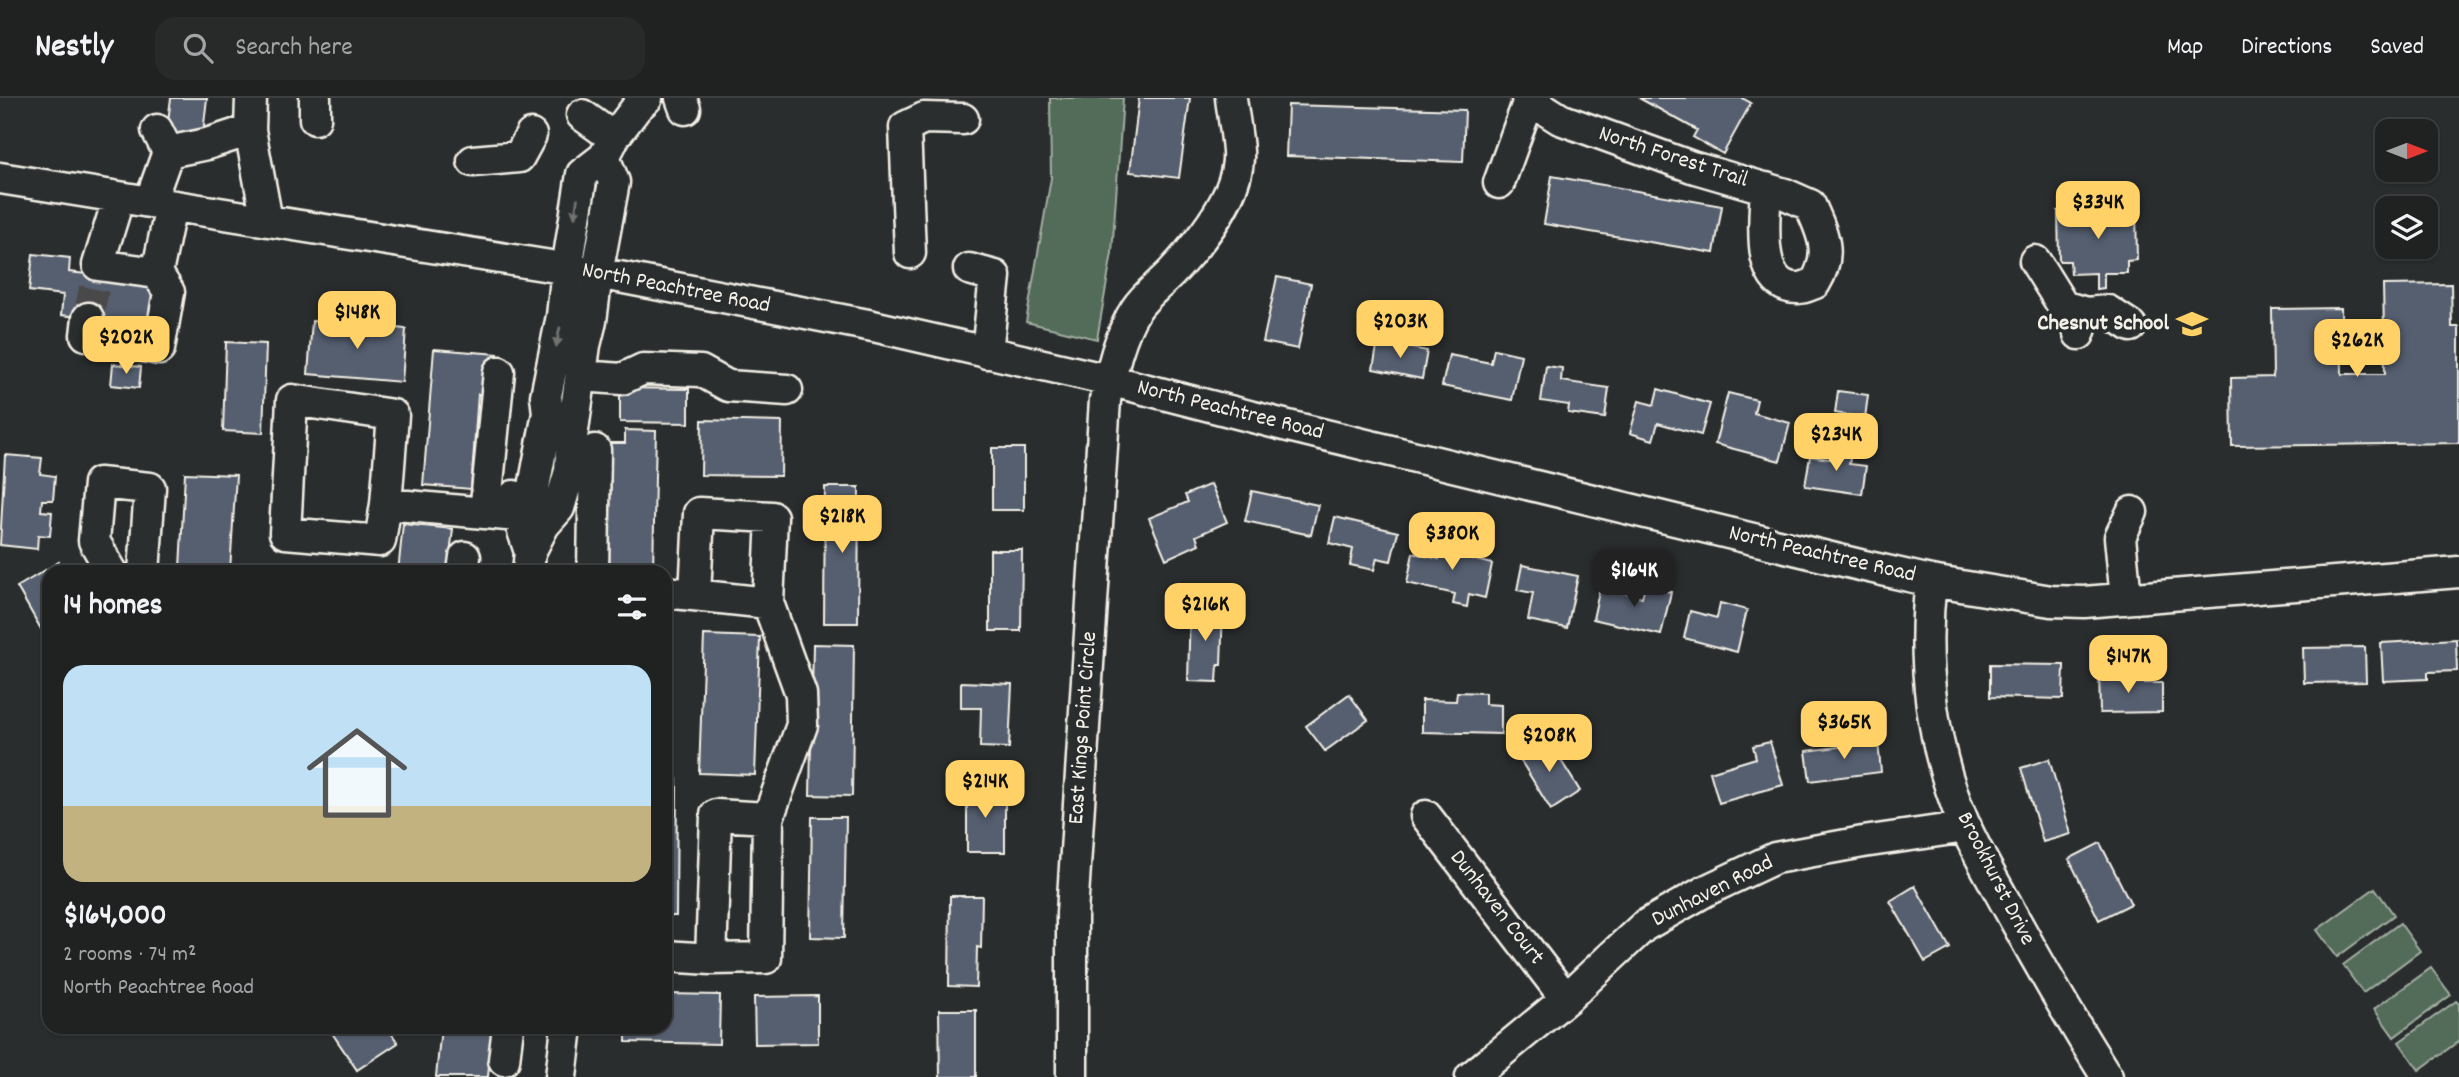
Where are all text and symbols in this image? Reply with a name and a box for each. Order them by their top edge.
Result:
search box [155,17,645,80]
text: Nestly [35,25,113,72]
icon: search [179,29,217,67]
text: Search here [235,30,353,67]
text: Map [2167,31,2203,65]
text: Directions [2241,31,2332,65]
text: Saved [2370,31,2424,65]
street label: North Forest Trail [1594,118,1752,198]
north arrow [2375,119,2438,182]
map controls [2375,119,2438,259]
pin: $334K [2049,181,2147,241]
text: $334K [2072,187,2124,220]
button: layers [2375,196,2438,259]
one-way arrow [571,197,582,219]
street label: North Peachtree Road [579,255,773,323]
pin: $148K [308,292,406,351]
text: $148K [334,297,380,330]
pin: $203K [1351,300,1449,360]
text: $203K [1372,306,1428,339]
school or university icon: Chesnut School [2175,307,2209,341]
place label: Chesnut School [2037,308,2170,341]
pin: $202K [77,316,175,376]
pin: $262K [2308,320,2406,379]
text: $202K [99,322,153,355]
text: $262K [2330,325,2384,358]
one-way arrow [552,326,563,348]
street label: North Peachtree Road [1133,372,1327,450]
pin: $234K [1787,414,1885,473]
text: $234K [1810,419,1862,452]
pin: $218K [793,496,891,555]
text: $218K [819,501,865,534]
pin: $380K [1403,512,1501,572]
street label: North Peachtree Road [1725,517,1919,593]
text: $380K [1425,518,1479,551]
pin: $164K [1585,550,1683,609]
text: $164K [1610,555,1658,588]
pin: $216K [1156,584,1254,643]
text: 14 homes [63,586,162,629]
icon: filters [613,588,651,626]
text: $216K [1181,589,1229,622]
street label: East Kings Point Circle [1061,630,1107,826]
pin: $147K [2079,636,2177,695]
text: $147K [2105,641,2151,674]
pin: $365K [1795,702,1893,761]
text: $365K [1817,707,1871,740]
icon: home [294,710,420,836]
pin: $208K [1500,714,1598,774]
text: $208K [1522,720,1576,753]
pin: $214K [936,760,1034,820]
text: $214K [962,766,1008,799]
street label: Brookhurst Drive [1947,806,2043,952]
street label: Dunhaven Court [1441,844,1551,972]
street label: Dunhaven Road [1647,847,1779,937]
text: $164,000 [63,896,167,939]
text: 2 rooms · 74 m² [63,939,196,972]
text: North Peachtree Road [63,972,254,1005]

